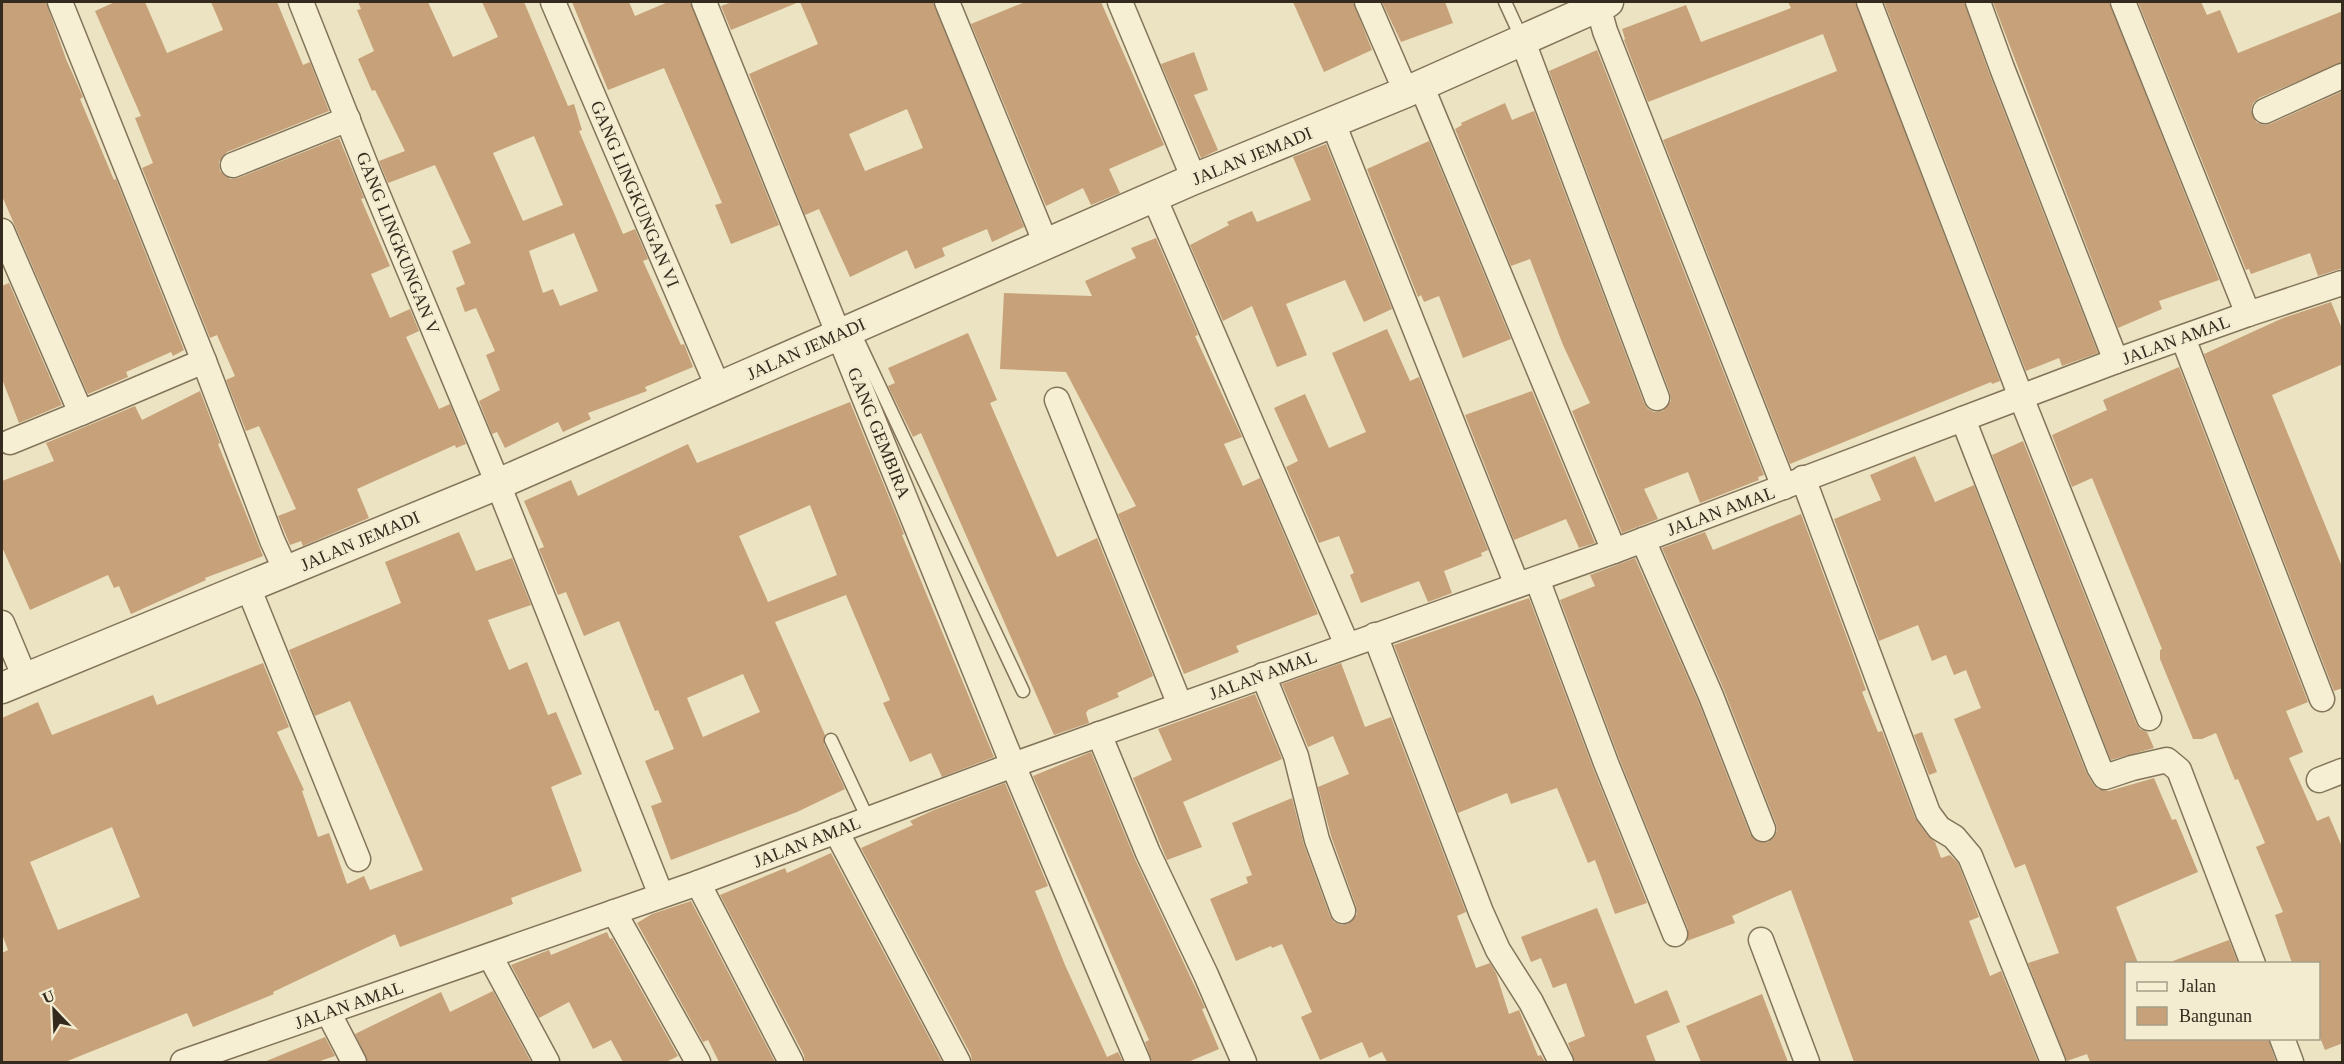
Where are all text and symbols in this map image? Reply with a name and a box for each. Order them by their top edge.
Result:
street label: GANG LINGKUNGAN VI [587,98,683,290]
street label: JALAN JEMADI [1189,123,1315,189]
street label: GANG LINGKUNGAN V [352,149,444,337]
street label: JALAN AMAL [2119,311,2233,369]
street label: JALAN JEMADI [744,314,868,384]
street label: GANG GEMBIRA [844,365,914,501]
street label: JALAN AMAL [1664,482,1778,540]
street label: JALAN JEMADI [297,507,423,575]
street label: JALAN AMAL [1206,646,1320,704]
street label: JALAN AMAL [750,812,864,872]
legend [2125,962,2320,1040]
text: Jalan [2179,976,2216,996]
street label: JALAN AMAL [292,977,406,1033]
north arrow [24,980,84,1040]
text: U [40,986,57,1007]
text: Bangunan [2179,1006,2252,1026]

